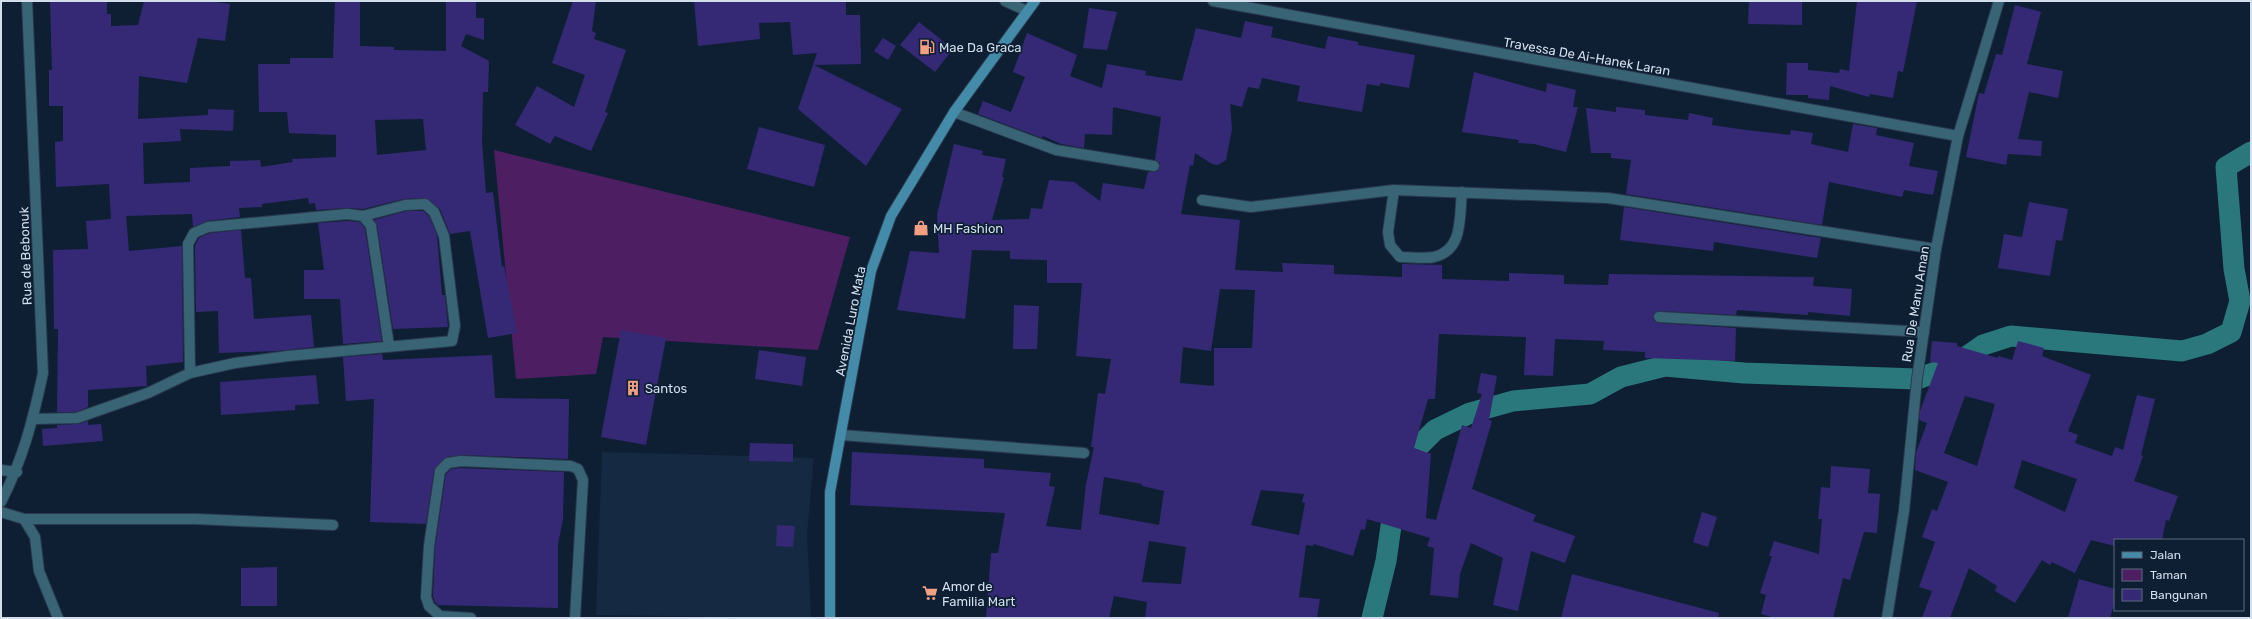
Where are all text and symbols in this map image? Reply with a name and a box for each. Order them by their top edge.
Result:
street label: Travessa De Ai-Hanek Laran [1502,34,1671,79]
fuel station icon: Mae Da Graca [918,38,936,56]
place label: Mae Da Graca [939,40,1022,55]
street label: Rua de Bebonuk [16,206,35,305]
shop icon: MH Fashion [912,219,930,237]
place label: MH Fashion [933,221,1003,236]
street label: Rua De Manu Aman [1899,245,1932,363]
street label: Avenida Luro Mata [832,265,869,377]
building icon: Santos [624,379,642,397]
place label: Santos [645,381,688,396]
legend [2114,539,2244,611]
text: Jalan [2150,548,2181,562]
text: Taman [2150,568,2187,582]
place label: Amor de Familia Mart [942,579,1015,609]
supermarket icon: Amor de Familia Mart [921,584,939,602]
text: Bangunan [2150,588,2207,602]

